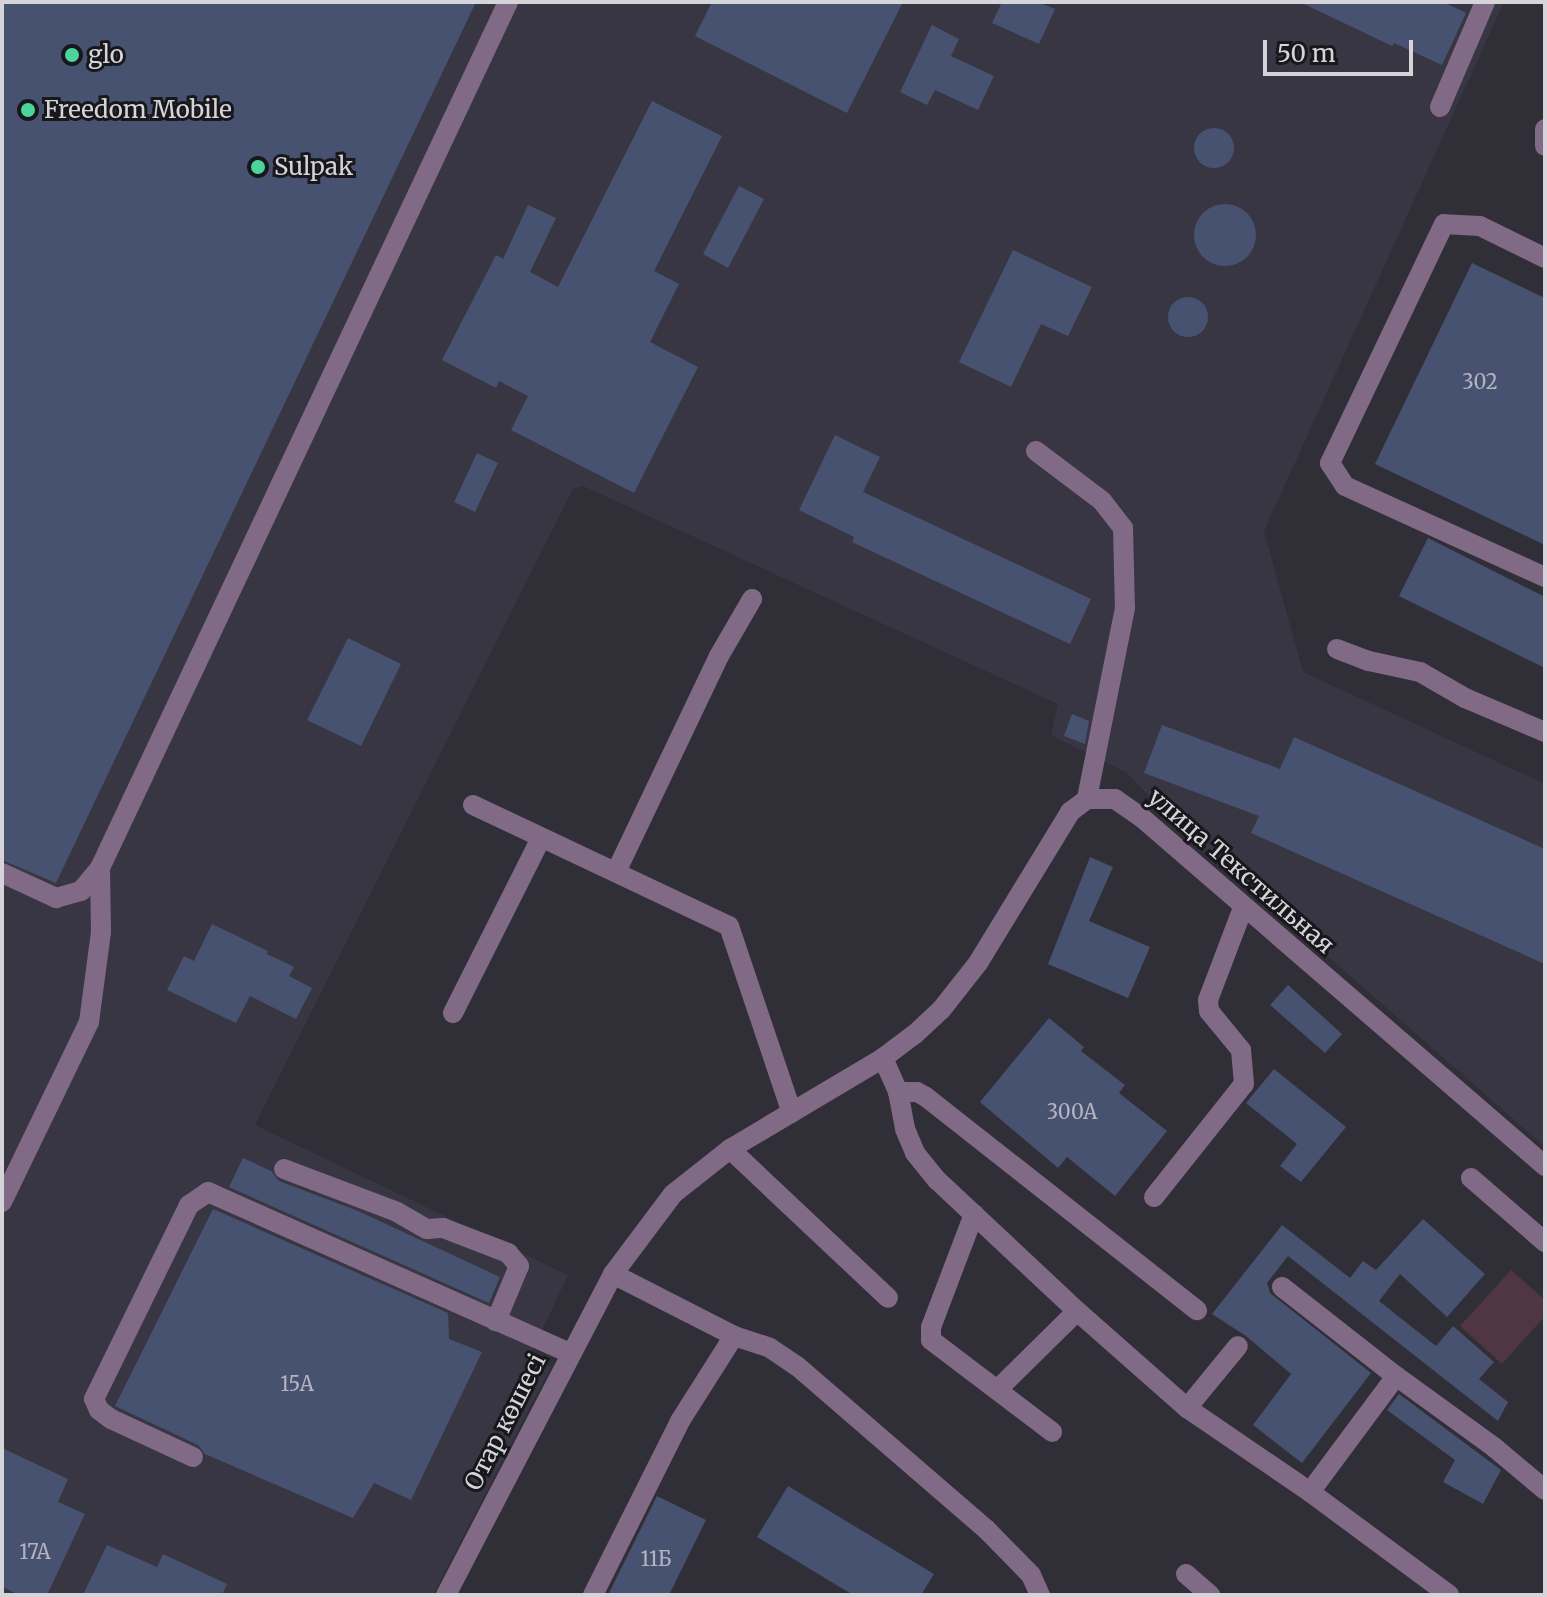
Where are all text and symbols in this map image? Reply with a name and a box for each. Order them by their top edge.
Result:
scale bar [1267,24,1417,74]
text: 50 m [1277,38,1336,69]
place label: glo [88,41,124,69]
marker: glo [63,46,81,64]
place label: Freedom Mobile [44,96,232,124]
marker: Freedom Mobile [19,101,37,119]
place label: Sulpak [274,153,353,181]
marker: Sulpak [249,158,267,176]
house number: 302 [1462,369,1498,393]
street label: улица Текстильная [1142,782,1340,960]
house number: 300А [1047,1099,1097,1123]
street label: Отар көшесі [458,1349,552,1495]
house number: 15А [280,1371,314,1395]
house number: 17А [19,1539,51,1563]
house number: 11Б [641,1546,671,1570]

